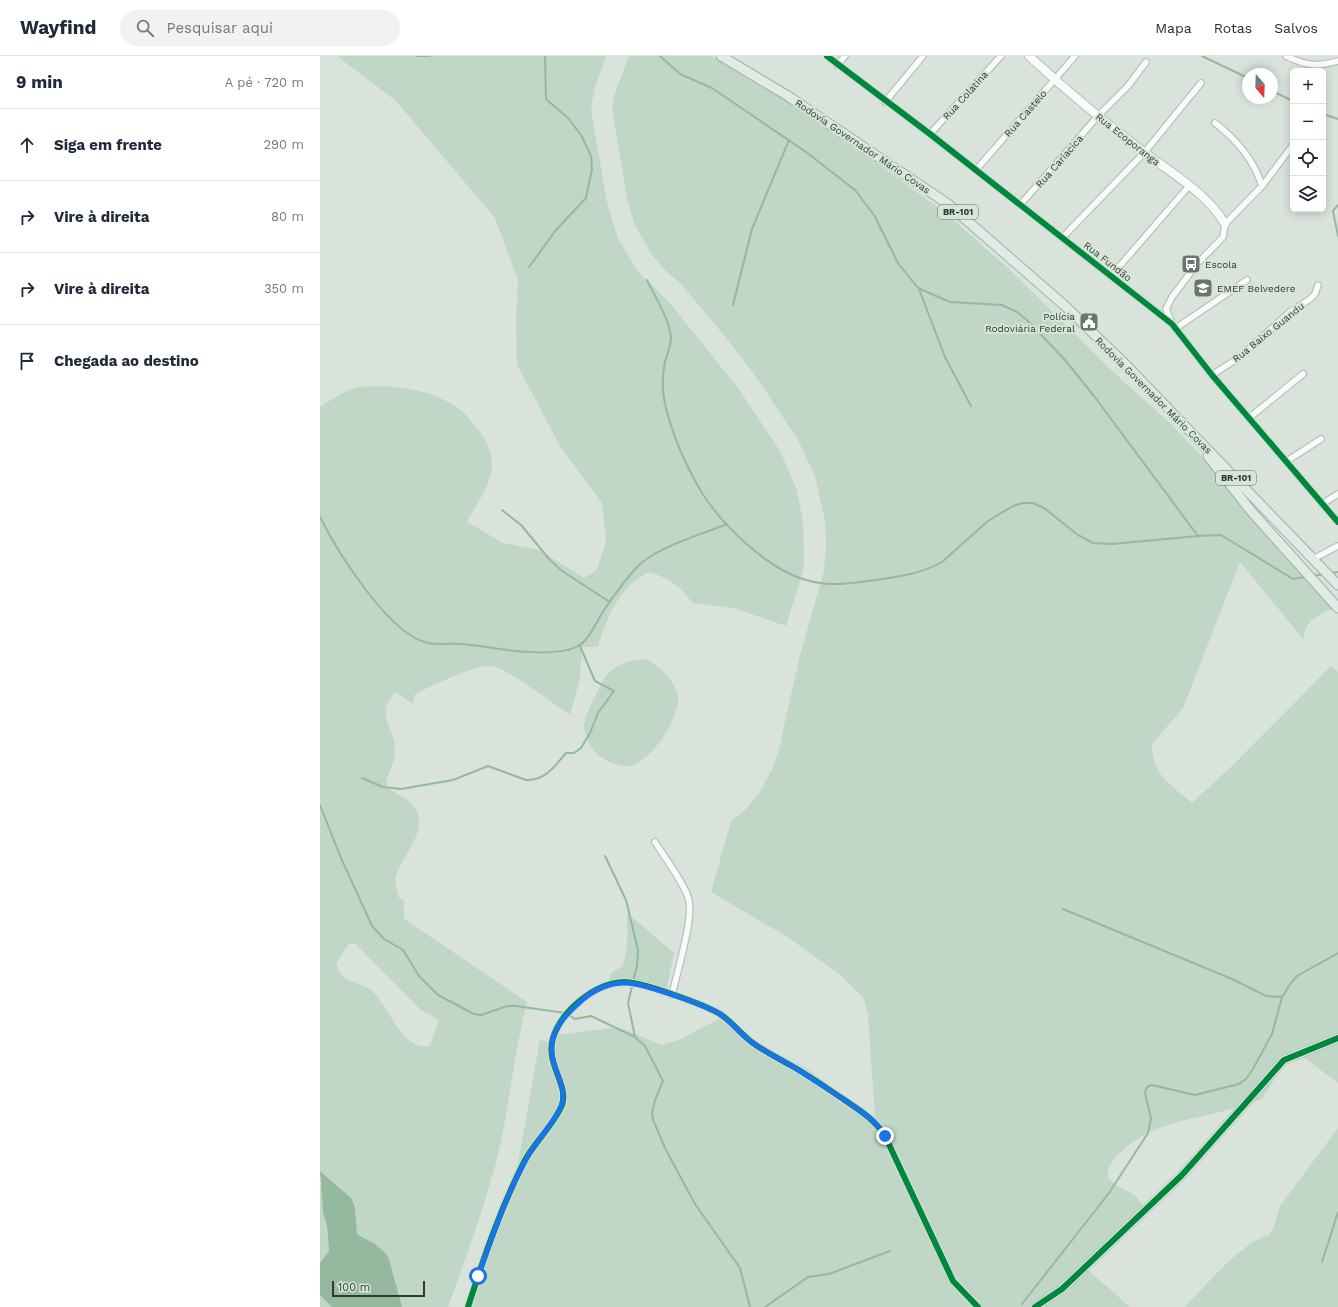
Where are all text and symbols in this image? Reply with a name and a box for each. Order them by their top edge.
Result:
search box [120,10,400,46]
text: Wayfind [20,16,96,39]
icon: search [134,17,156,39]
text: Pesquisar aqui [166,19,273,37]
text: Mapa [1155,20,1192,36]
text: Rotas [1214,20,1252,36]
text: Salvos [1274,20,1318,36]
north arrow [1242,68,1278,104]
map controls [1290,68,1326,212]
button: + [1290,68,1326,104]
street label: Rua Colatina [941,69,990,122]
text: 9 min [16,72,63,92]
text: A pé · 720 m [225,75,304,90]
street label: Rua Castelo [1002,88,1049,139]
street label: Rodovia Governador Mário Covas [793,97,932,196]
button: − [1290,104,1326,140]
street label: Rua Ecoporanga [1093,111,1162,168]
street label: Rua Cariacica [1034,133,1085,190]
icon: ahead [16,134,38,156]
text: Siga em frente [54,136,162,154]
text: 290 m [263,137,304,152]
button: locate [1290,140,1326,176]
button: layers [1290,176,1326,212]
road number: BR-101 [938,205,978,219]
icon: right [16,206,38,228]
text: Vire à direita [54,208,149,226]
text: 80 m [271,209,304,224]
street label: Rua Fundão [1082,239,1134,283]
bus stop icon: Escola [1180,253,1202,275]
place label: Escola [1205,259,1237,270]
school or university icon: EMEF Belvedere [1192,277,1214,299]
icon: right [16,278,38,300]
text: Vire à direita [54,280,149,298]
text: 350 m [264,281,304,296]
place label: EMEF Belvedere [1217,283,1296,294]
street label: Rua Baixo Guandu [1230,300,1306,365]
place label: Polícia Rodoviária Federal [985,311,1075,334]
public building icon: Polícia Rodoviária Federal [1078,311,1100,333]
street label: Rodovia Governador Mário Covas [1093,335,1214,456]
icon: arrive [16,350,38,372]
text: Chegada ao destino [54,352,199,370]
road number: BR-101 [1216,471,1256,485]
route end [876,1127,894,1145]
route start [469,1267,487,1285]
scale bar [332,1279,425,1298]
text: 100 m [338,1281,370,1294]

